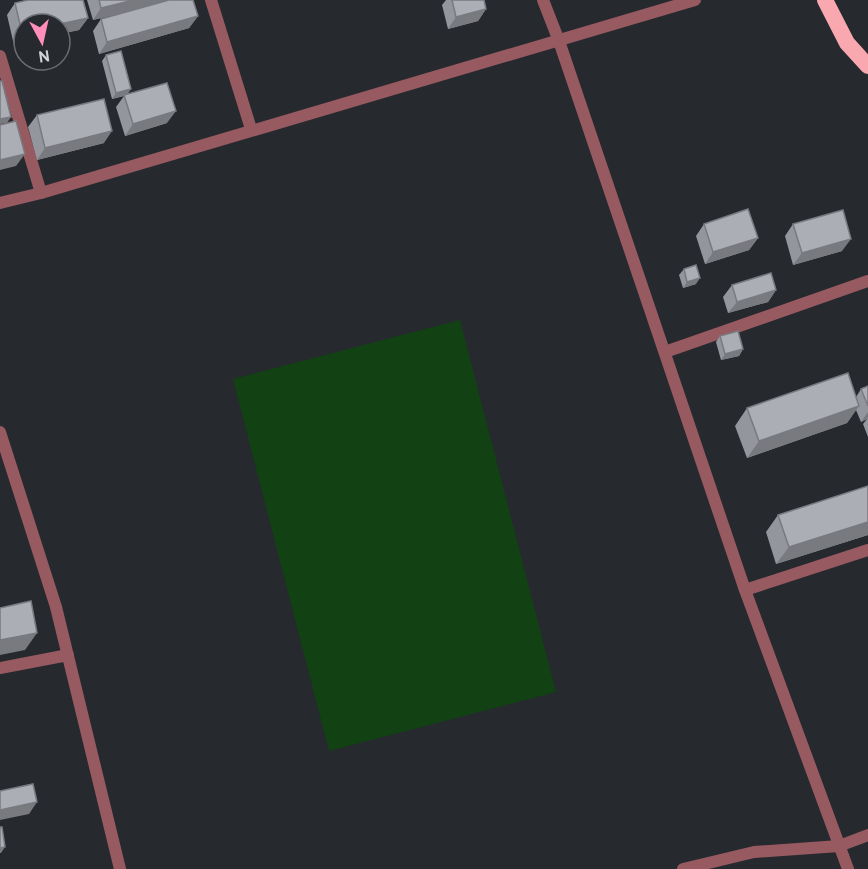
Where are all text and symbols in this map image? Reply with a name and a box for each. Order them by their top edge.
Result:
north arrow [12,12,72,72]
text: N [37,44,51,66]

